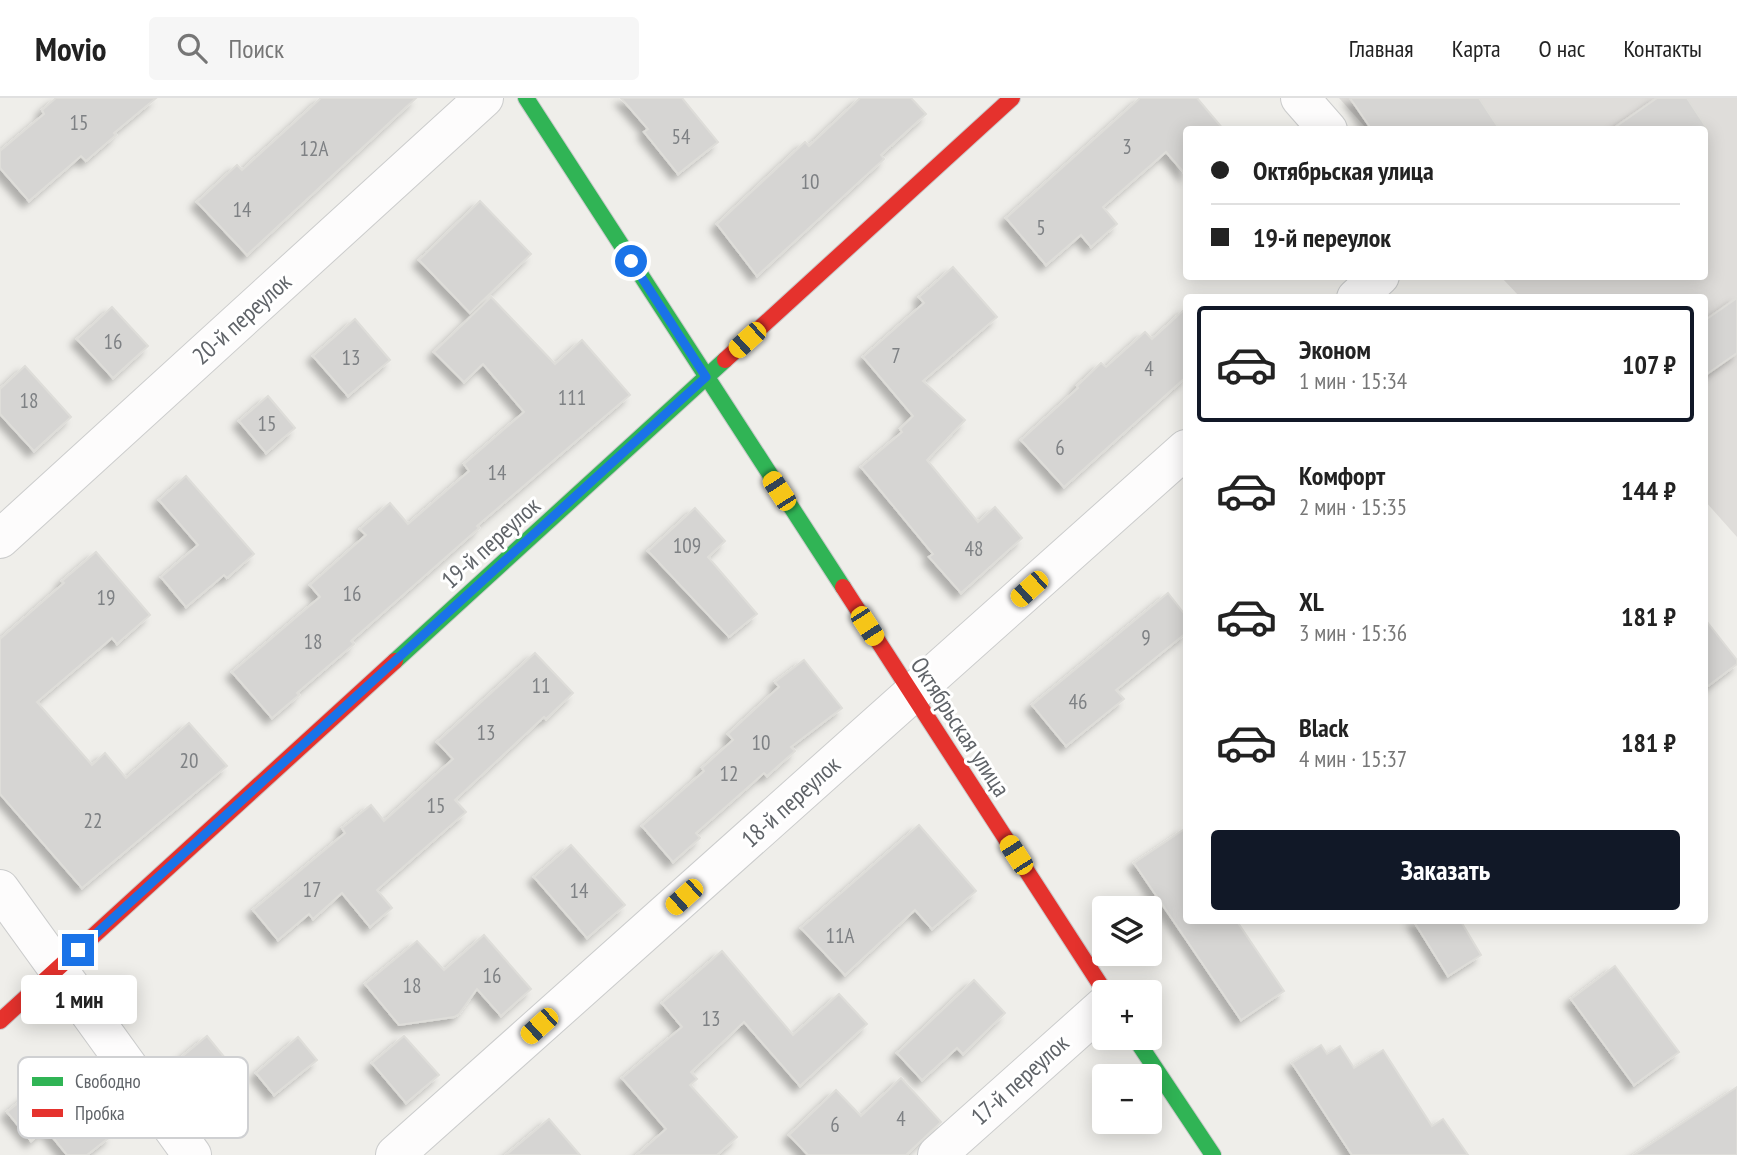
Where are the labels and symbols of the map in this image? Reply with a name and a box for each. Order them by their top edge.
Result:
house number: 15 [70,109,88,136]
house number: 54 [672,123,691,150]
house number: 3 [1122,133,1132,160]
house number: 12А [300,135,328,162]
house number: 10 [801,168,819,195]
house number: 14 [233,196,252,223]
house number: 5 [1036,214,1046,241]
route start [615,245,647,277]
street label: 20-й переулок [186,266,298,371]
car [725,318,770,362]
house number: 16 [104,328,122,355]
house number: 7 [891,342,901,369]
house number: 13 [342,344,360,371]
house number: 4 [1144,355,1154,382]
house number: 111 [558,384,586,411]
house number: 18 [20,387,38,414]
house number: 15 [258,410,276,437]
house number: 6 [1055,434,1065,461]
house number: 14 [488,459,507,486]
car [759,468,800,514]
street label: 19-й переулок [435,490,547,595]
house number: 109 [673,532,701,559]
house number: 48 [965,535,983,562]
car [1007,567,1052,611]
house number: 16 [343,580,361,607]
house number: 19 [97,584,115,611]
car [847,603,888,649]
house number: 9 [1141,624,1151,651]
house number: 18 [304,628,322,655]
street label: Октябрьская улица [904,651,1017,802]
house number: 11 [532,672,550,699]
house number: 46 [1069,688,1087,715]
house number: 13 [477,719,495,746]
house number: 10 [752,729,770,756]
house number: 20 [180,747,198,774]
street label: 18-й переулок [735,749,847,854]
house number: 12 [720,760,738,787]
house number: 15 [427,792,445,819]
house number: 22 [84,807,102,834]
car [996,832,1037,878]
car [662,875,707,919]
house number: 17 [303,876,321,903]
house number: 14 [570,877,589,904]
house number: 11А [826,922,854,949]
route end [62,934,94,966]
house number: 16 [483,962,501,989]
house number: 18 [403,972,421,999]
callout: 1 мин [20,974,136,1024]
car [517,1004,562,1048]
house number: 13 [702,1005,720,1032]
street label: 17-й переулок [964,1027,1076,1132]
legend [18,1057,248,1138]
text: Свободно [75,1069,141,1093]
text: Пробка [75,1101,125,1125]
house number: 4 [896,1105,906,1132]
house number: 6 [830,1111,840,1138]

